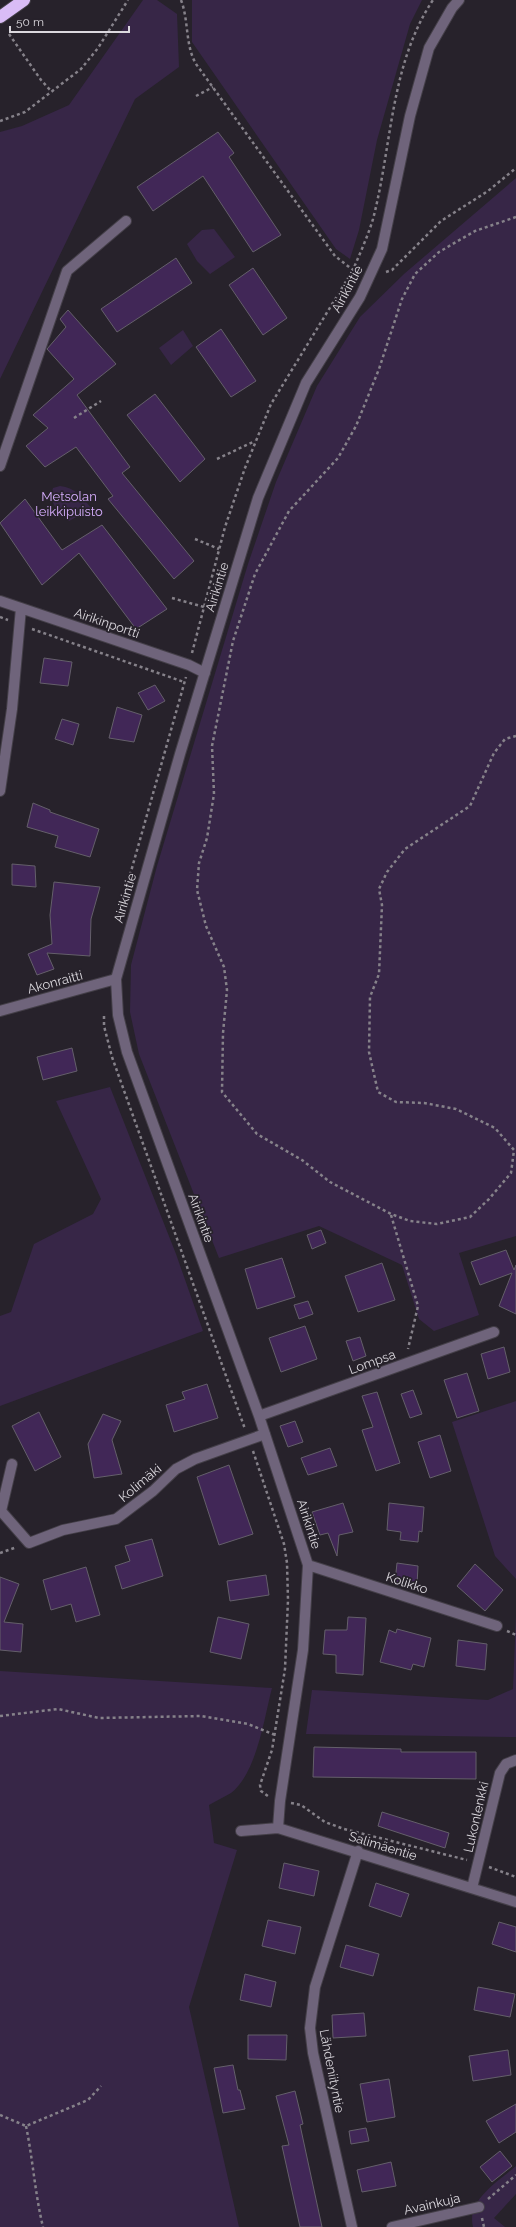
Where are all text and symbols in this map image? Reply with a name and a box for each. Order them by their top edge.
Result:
scale bar [10,8,129,34]
text: 50 m [16,15,44,29]
street label: Airikintie [328,263,366,315]
park label: Metsolan leikkipuisto [35,489,103,519]
street label: Airikintie [202,560,232,614]
street label: Airikinportti [72,605,142,641]
street label: Airikintie [111,871,139,925]
street label: Akonraitti [26,967,84,997]
street label: Airikintie [185,1191,217,1245]
street label: Lompsa [347,1347,397,1377]
street label: Kolimäki [116,1461,164,1505]
street label: Airikintie [294,1497,324,1551]
street label: Kolikko [384,1569,430,1597]
street label: Lukonlenkki [461,1780,491,1854]
street label: Salimäentie [347,1829,419,1864]
street label: Lähdeniityntie [317,2028,348,2114]
street label: Avainkuja [402,2190,462,2218]

